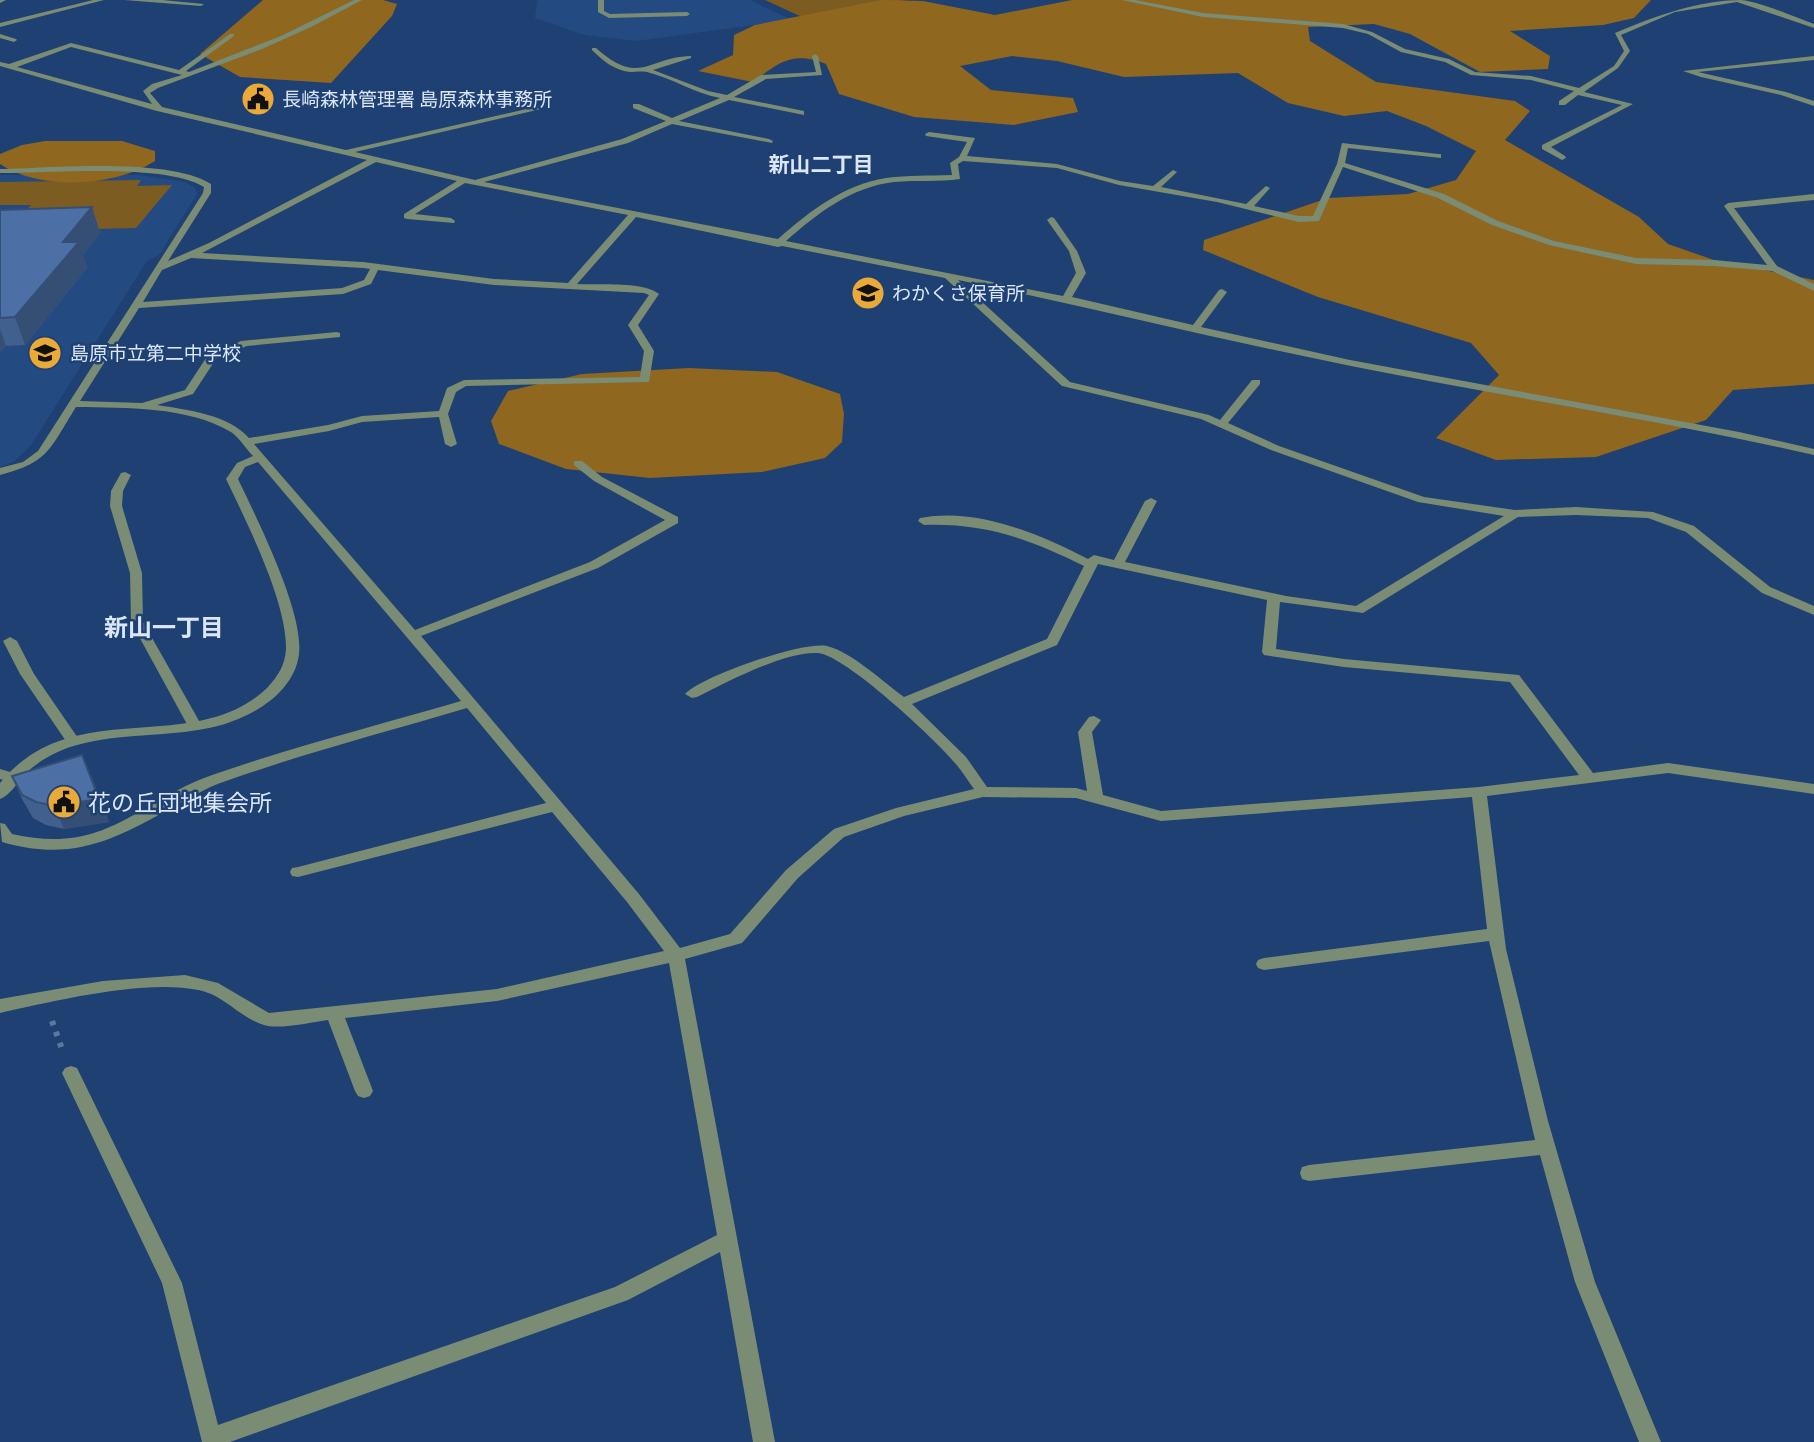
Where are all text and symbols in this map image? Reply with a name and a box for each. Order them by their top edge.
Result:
public building icon: 長崎森林管理署 島原森林事務所 [239,80,277,118]
place label: 長崎森林管理署 島原森林事務所 [282,86,552,112]
district label: 新山二丁目 [769,150,874,179]
school or university icon: わかくさ保育所 [849,274,887,312]
place label: わかくさ保育所 [892,280,1025,306]
school or university icon: 島原市立第二中学校 [26,334,64,372]
place label: 島原市立第二中学校 [70,340,241,366]
district label: 新山一丁目 [104,611,224,643]
public building icon: 花の丘団地集会所 [45,783,83,821]
place label: 花の丘団地集会所 [88,787,272,818]

